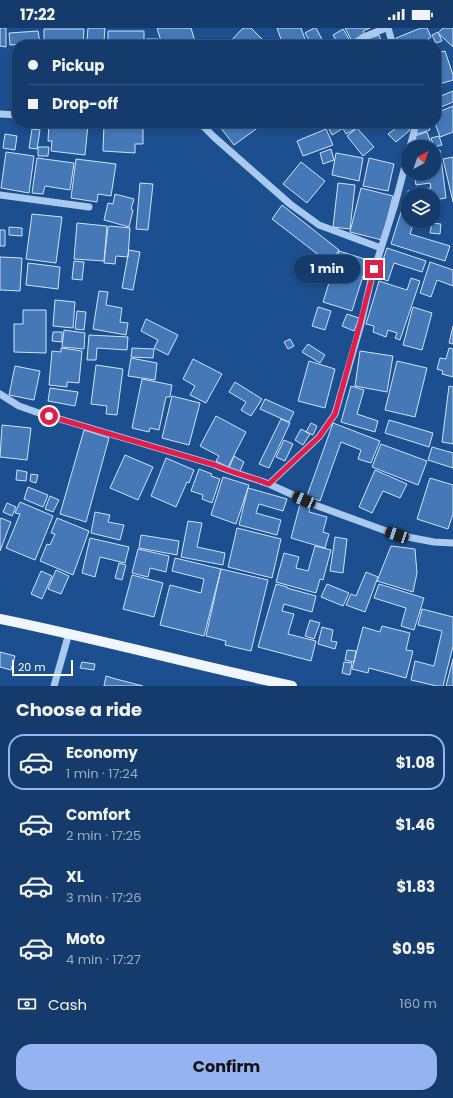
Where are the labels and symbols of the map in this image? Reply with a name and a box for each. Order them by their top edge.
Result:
north arrow [401,140,441,180]
callout: 1 min [294,255,360,283]
route end [365,260,383,278]
route start [40,407,58,425]
car [291,490,317,510]
car [384,525,410,545]
scale bar [12,658,73,677]

